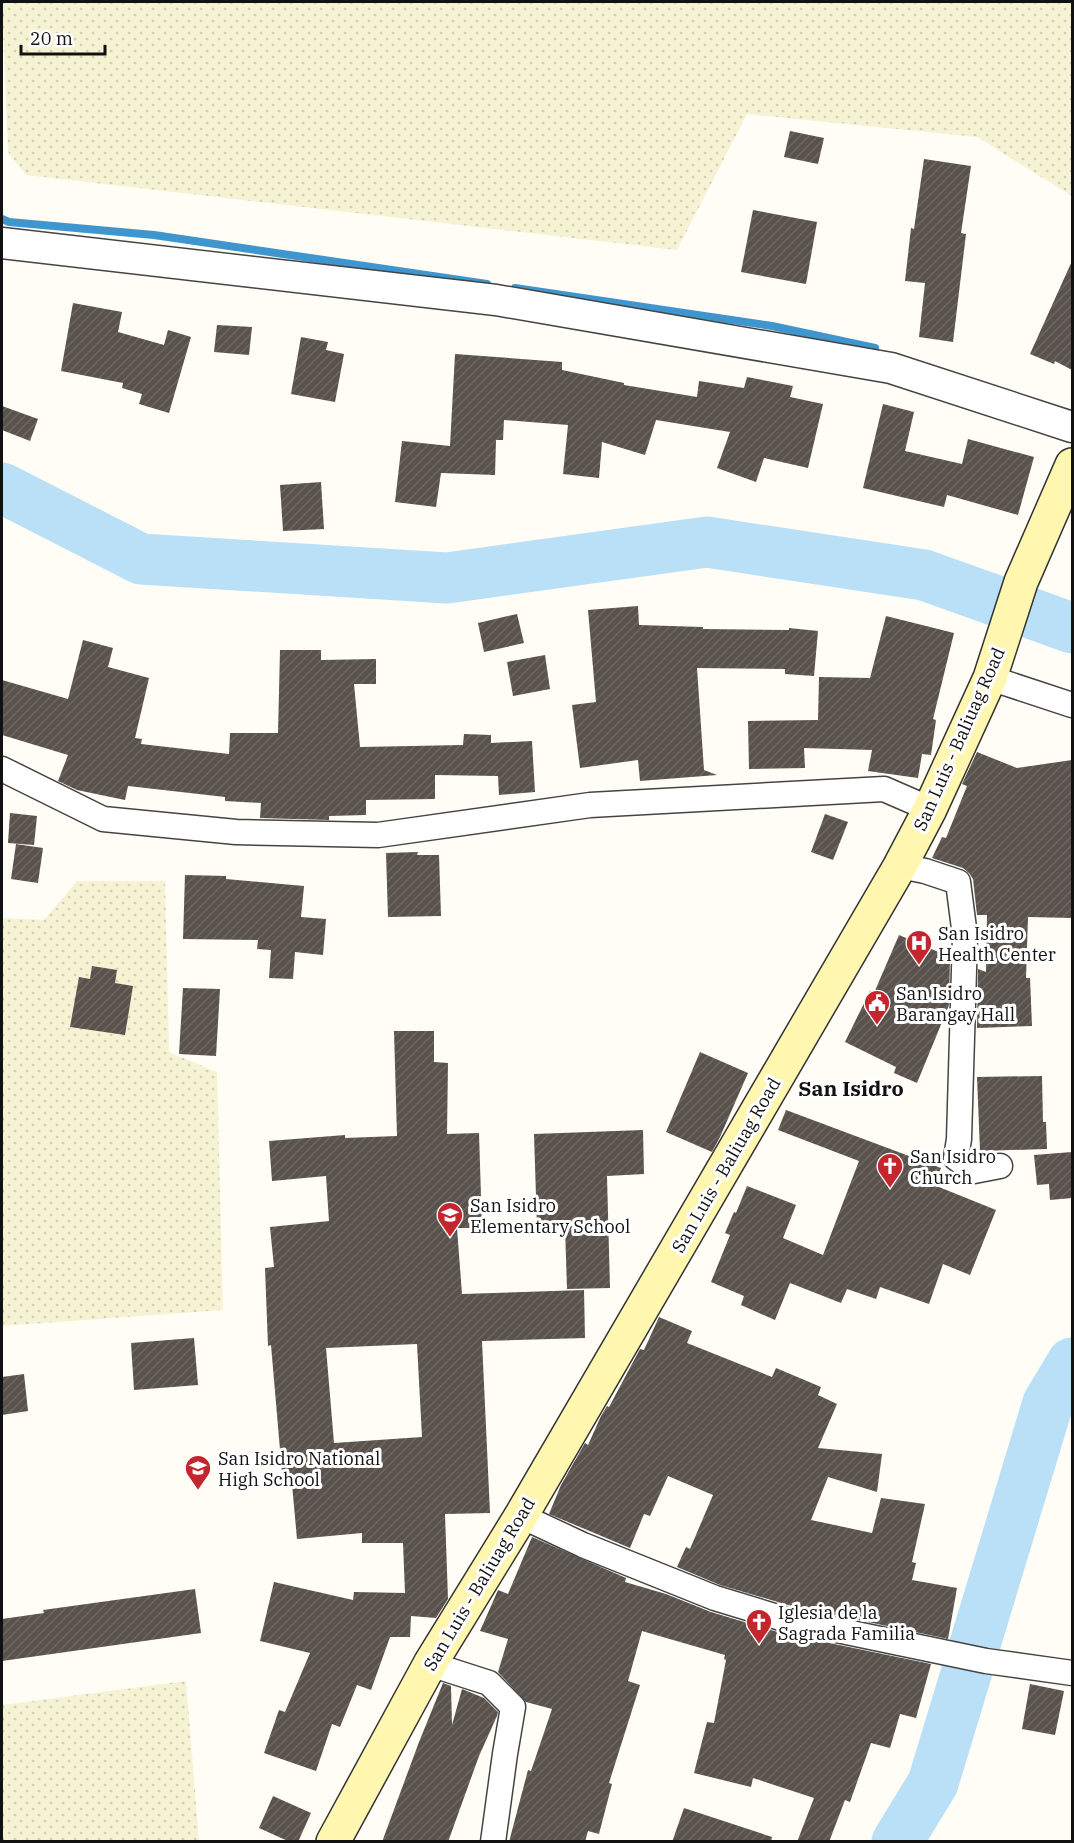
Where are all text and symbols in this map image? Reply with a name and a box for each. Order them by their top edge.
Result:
scale bar [21,18,105,56]
text: 20 m [30,27,73,50]
street label: San Luis - Baliuag Road [908,644,1010,834]
place label: San Isidro Health Center [938,922,1056,966]
hospital icon: San Isidro Health Center [904,928,934,966]
place label: San Isidro Barangay Hall [896,982,1015,1026]
public building icon: San Isidro Barangay Hall [862,988,892,1026]
street label: San Luis - Baliuag Road [666,1073,786,1257]
district label: San Isidro [798,1074,904,1102]
place label: San Isidro Church [910,1145,996,1189]
church icon: San Isidro Church [875,1151,905,1189]
place label: San Isidro Elementary School [470,1194,630,1238]
school or university icon: San Isidro Elementary School [435,1200,465,1238]
place label: San Isidro National High School [218,1447,381,1491]
school or university icon: San Isidro National High School [183,1453,213,1491]
street label: San Luis - Baliuag Road [418,1493,540,1675]
place label: Iglesia de la Sagrada Familia [778,1601,915,1645]
church icon: Iglesia de la Sagrada Familia [744,1607,774,1645]

